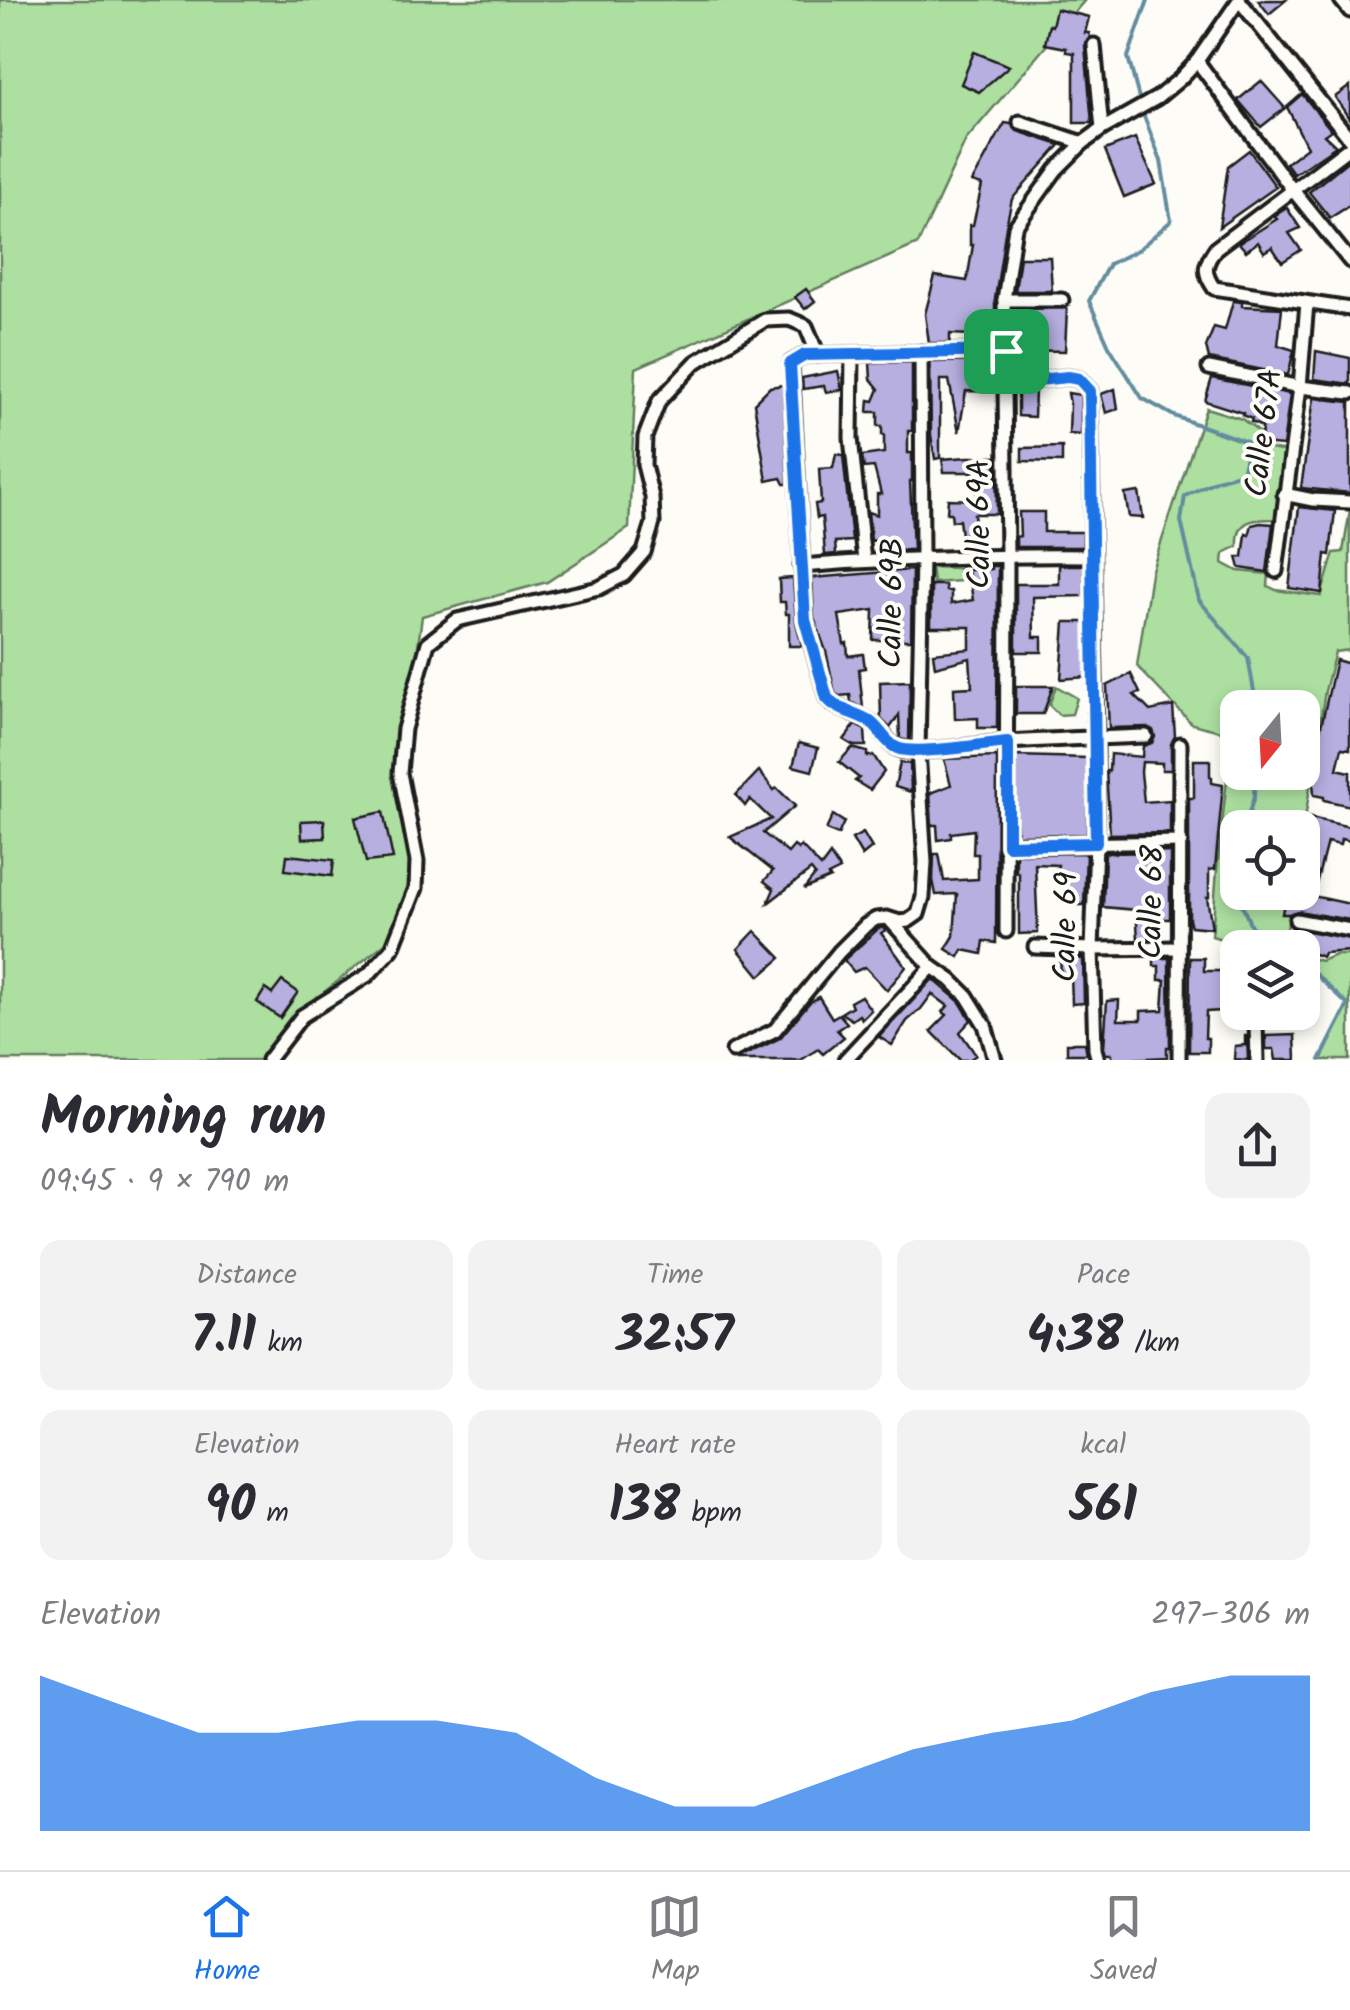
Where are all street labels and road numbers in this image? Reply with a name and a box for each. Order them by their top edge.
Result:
street label: Calle 67A [1232,366,1298,500]
street label: Calle 69A [955,459,1006,589]
street label: Calle 69B [866,537,920,669]
street label: Calle 68 [1127,844,1180,960]
street label: Calle 69 [1041,871,1093,983]

